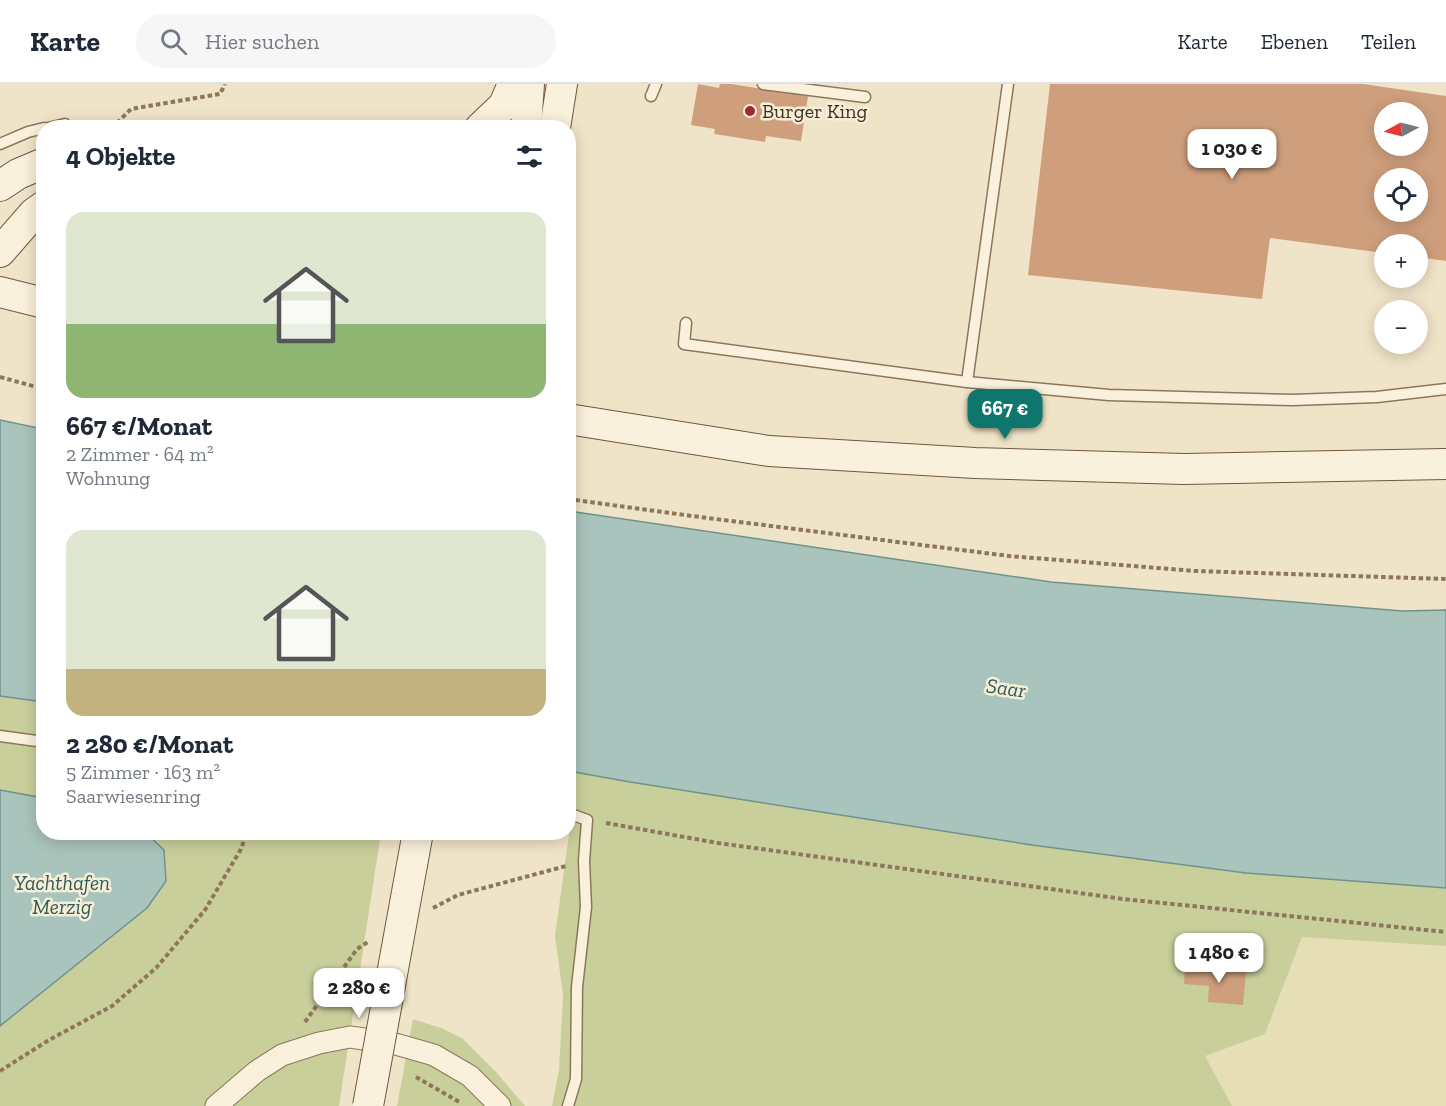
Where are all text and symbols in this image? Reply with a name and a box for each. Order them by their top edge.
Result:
search box [136,14,556,68]
text: Karte [30,25,100,58]
icon: search [157,25,190,58]
text: Hier suchen [205,28,319,55]
text: Karte [1178,29,1228,54]
text: Ebenen [1261,29,1328,54]
text: Teilen [1361,29,1416,54]
place label: Burger King [762,99,868,123]
north arrow [1374,102,1428,156]
map controls [1374,102,1428,354]
marker: Burger King [743,104,757,118]
pin: 1 030 € [1177,129,1287,180]
text: 1 030 € [1201,136,1263,160]
text: 4 Objekte [66,140,175,172]
icon: filters [513,140,546,173]
button: locate [1374,168,1428,222]
button: + [1374,234,1428,288]
icon: home [252,251,360,359]
button: − [1374,300,1428,354]
pin: 667 € [963,389,1047,440]
text: 667 € [982,396,1028,420]
text: 667 €/Monat [66,410,212,442]
text: 2 Zimmer · 64 m² [66,442,214,466]
text: Wohnung [66,466,150,490]
icon: home [252,569,360,677]
water label: Saar [985,672,1028,703]
text: 2 280 €/Monat [66,728,233,760]
text: 5 Zimmer · 163 m² [66,760,220,784]
text: Saarwiesenring [66,784,201,808]
water label: Yachthafen Merzig [14,870,110,919]
pin: 1 480 € [1164,933,1274,984]
text: 1 480 € [1188,940,1250,964]
pin: 2 280 € [304,968,414,1019]
text: 2 280 € [327,975,391,999]

